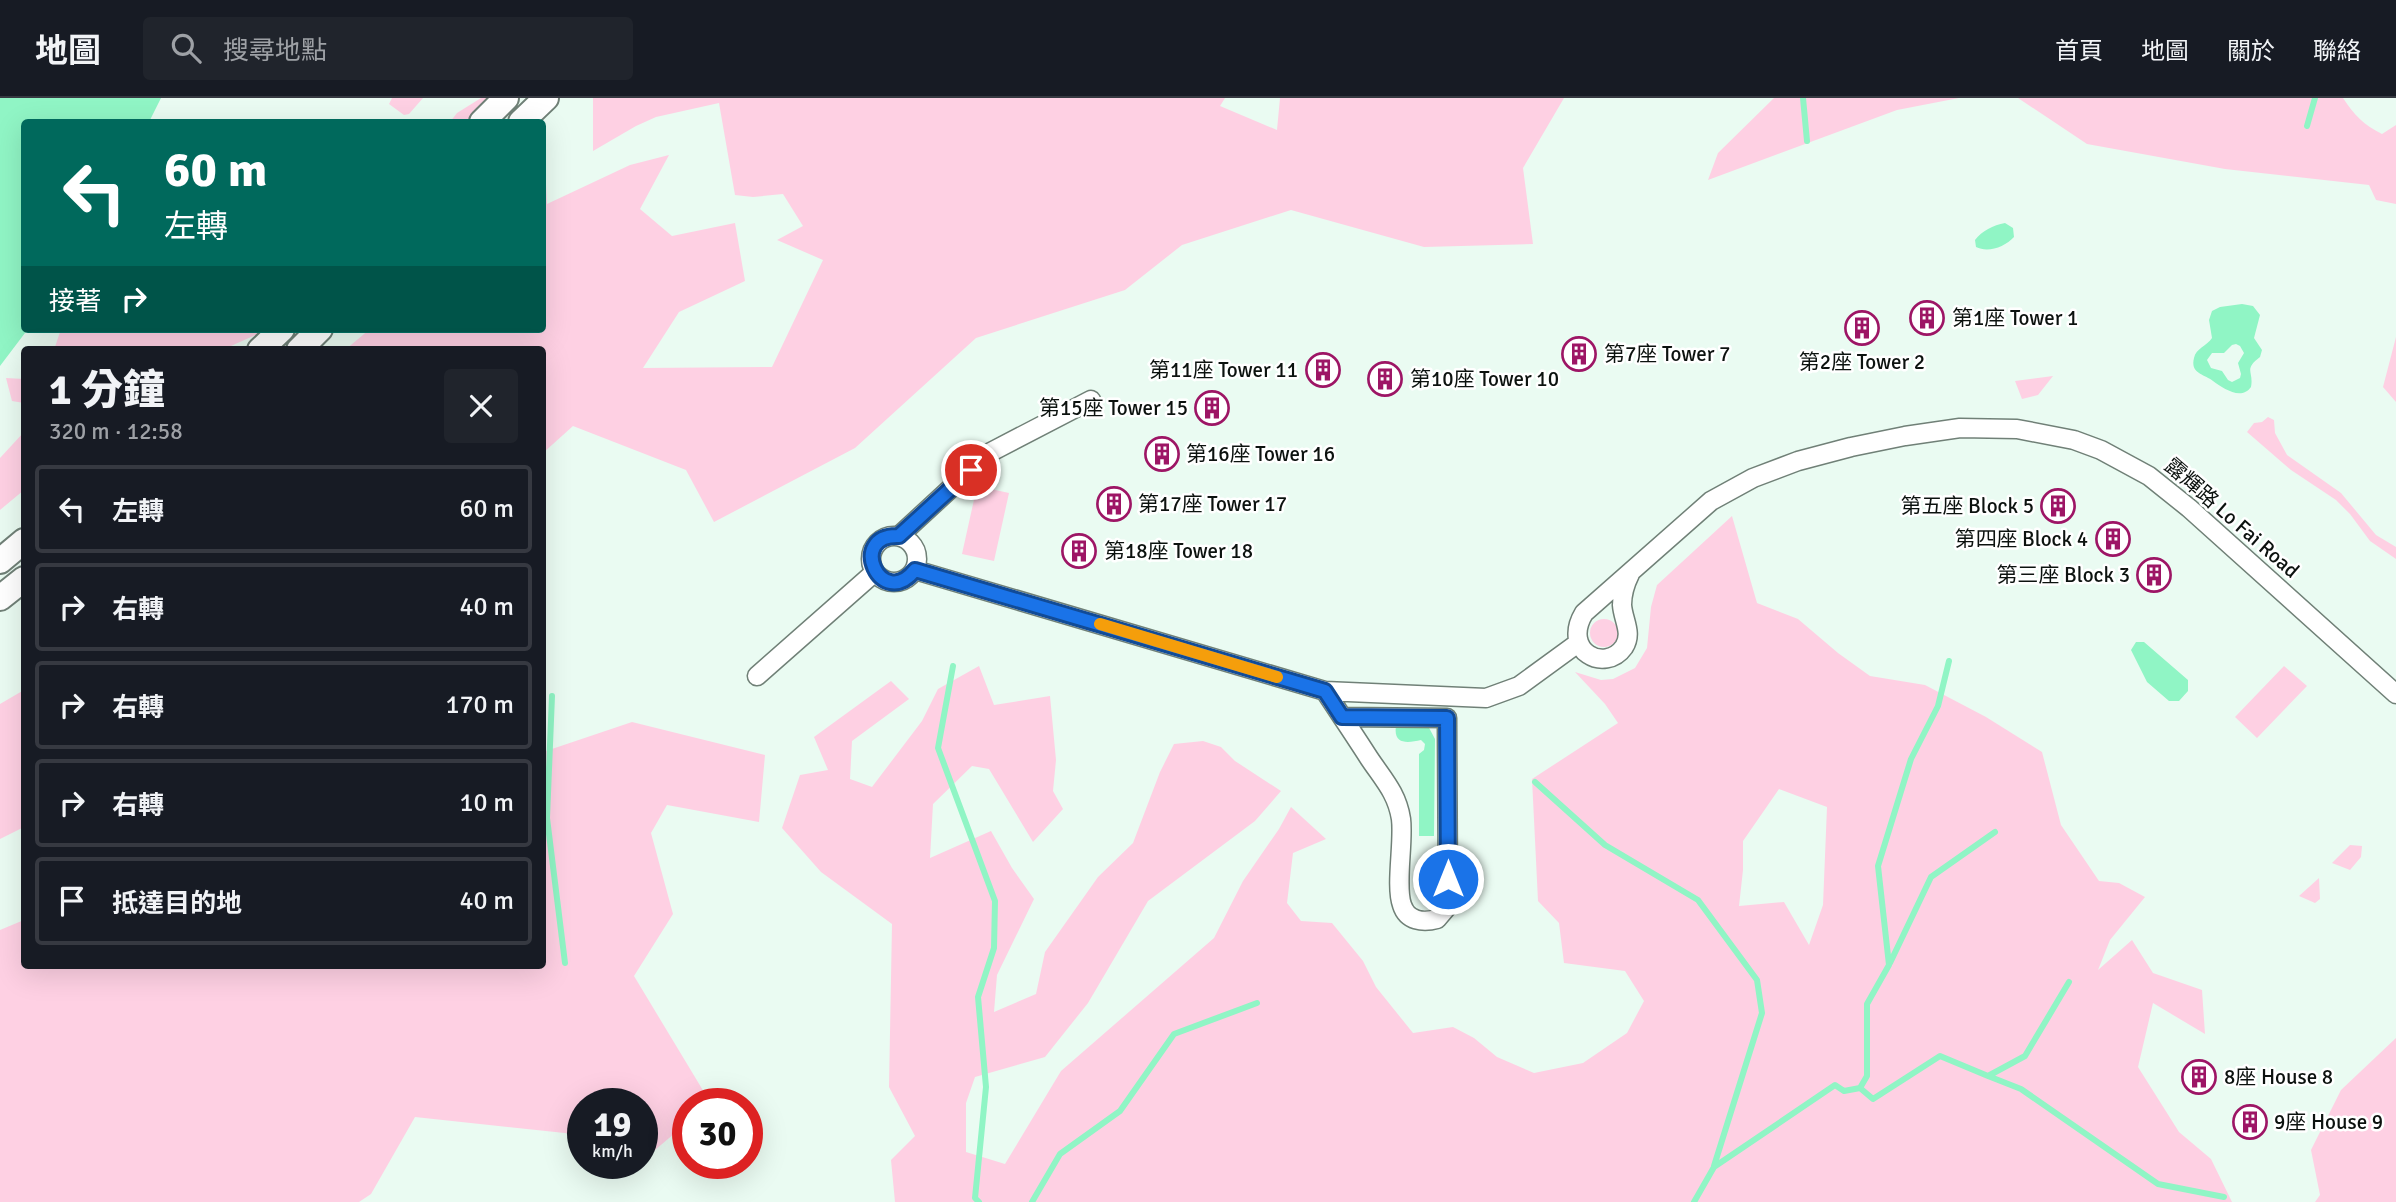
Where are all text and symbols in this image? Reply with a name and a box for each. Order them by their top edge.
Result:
search box [143,17,633,80]
icon: search [167,29,205,67]
text: 地圖 [35,31,101,72]
text: 搜尋地點 [223,35,327,67]
text: 首頁 [2055,36,2103,66]
text: 地圖 [2141,36,2189,66]
text: 關於 [2227,36,2275,66]
text: 聯絡 [2313,36,2361,66]
text: 60 m [164,140,267,200]
icon: left [49,147,140,238]
text: 左轉 [164,207,228,246]
icon: right [115,280,153,318]
text: 接著 [49,286,101,318]
building icon: 第1座 Tower 1 [1908,299,1946,337]
place label: 第1座 Tower 1 [1952,305,2078,331]
building icon: 第2座 Tower 2 [1843,309,1881,347]
building icon: 第7座 Tower 7 [1560,335,1598,373]
place label: 第7座 Tower 7 [1604,341,1730,367]
place label: 第2座 Tower 2 [1799,349,1925,375]
building icon: 第11座 Tower 11 [1304,351,1342,389]
place label: 第11座 Tower 11 [1149,357,1298,383]
building icon: 第10座 Tower 10 [1366,360,1404,398]
text: 1 分鐘 [49,365,165,416]
place label: 第10座 Tower 10 [1410,366,1559,392]
button: close [444,369,518,443]
building icon: 第15座 Tower 15 [1193,389,1231,427]
place label: 第15座 Tower 15 [1039,395,1188,421]
text: 320 m · 12:58 [49,417,183,446]
building icon: 第16座 Tower 16 [1143,435,1181,473]
pin [941,440,1001,500]
place label: 第16座 Tower 16 [1186,441,1335,467]
icon: arrive [952,451,990,489]
street label: 露輝路 Lo Fai Road [2159,452,2305,584]
building icon: 第17座 Tower 17 [1095,485,1133,523]
building icon: 第五座 Block 5 [2039,487,2077,525]
icon: left [53,490,91,528]
place label: 第17座 Tower 17 [1138,491,1287,517]
text: 60 m [459,493,514,525]
place label: 第五座 Block 5 [1900,493,2034,519]
text: 左轉 [112,496,164,528]
building icon: 第四座 Block 4 [2094,520,2132,558]
place label: 第四座 Block 4 [1954,526,2088,552]
building icon: 第18座 Tower 18 [1060,532,1098,570]
place label: 第18座 Tower 18 [1104,538,1253,564]
building icon: 第三座 Block 3 [2135,556,2173,594]
place label: 第三座 Block 3 [1996,562,2130,588]
icon: right [53,588,91,626]
text: 40 m [459,591,514,623]
text: 右轉 [112,594,164,626]
icon: right [53,686,91,724]
text: 170 m [445,689,514,721]
text: 右轉 [112,692,164,724]
icon: right [53,784,91,822]
text: 10 m [459,787,514,819]
text: 右轉 [112,790,164,822]
position arrow [1411,842,1485,916]
icon: arrive [53,882,91,920]
text: 40 m [459,885,514,917]
text: 抵達目的地 [112,888,242,920]
building icon: 8座 House 8 [2180,1058,2218,1096]
place label: 8座 House 8 [2224,1064,2333,1090]
speed limit sign: 30 [672,1088,763,1179]
text: 19 [594,1103,631,1146]
building icon: 9座 House 9 [2231,1103,2269,1141]
place label: 9座 House 9 [2274,1109,2383,1135]
text: km/h [592,1140,633,1162]

